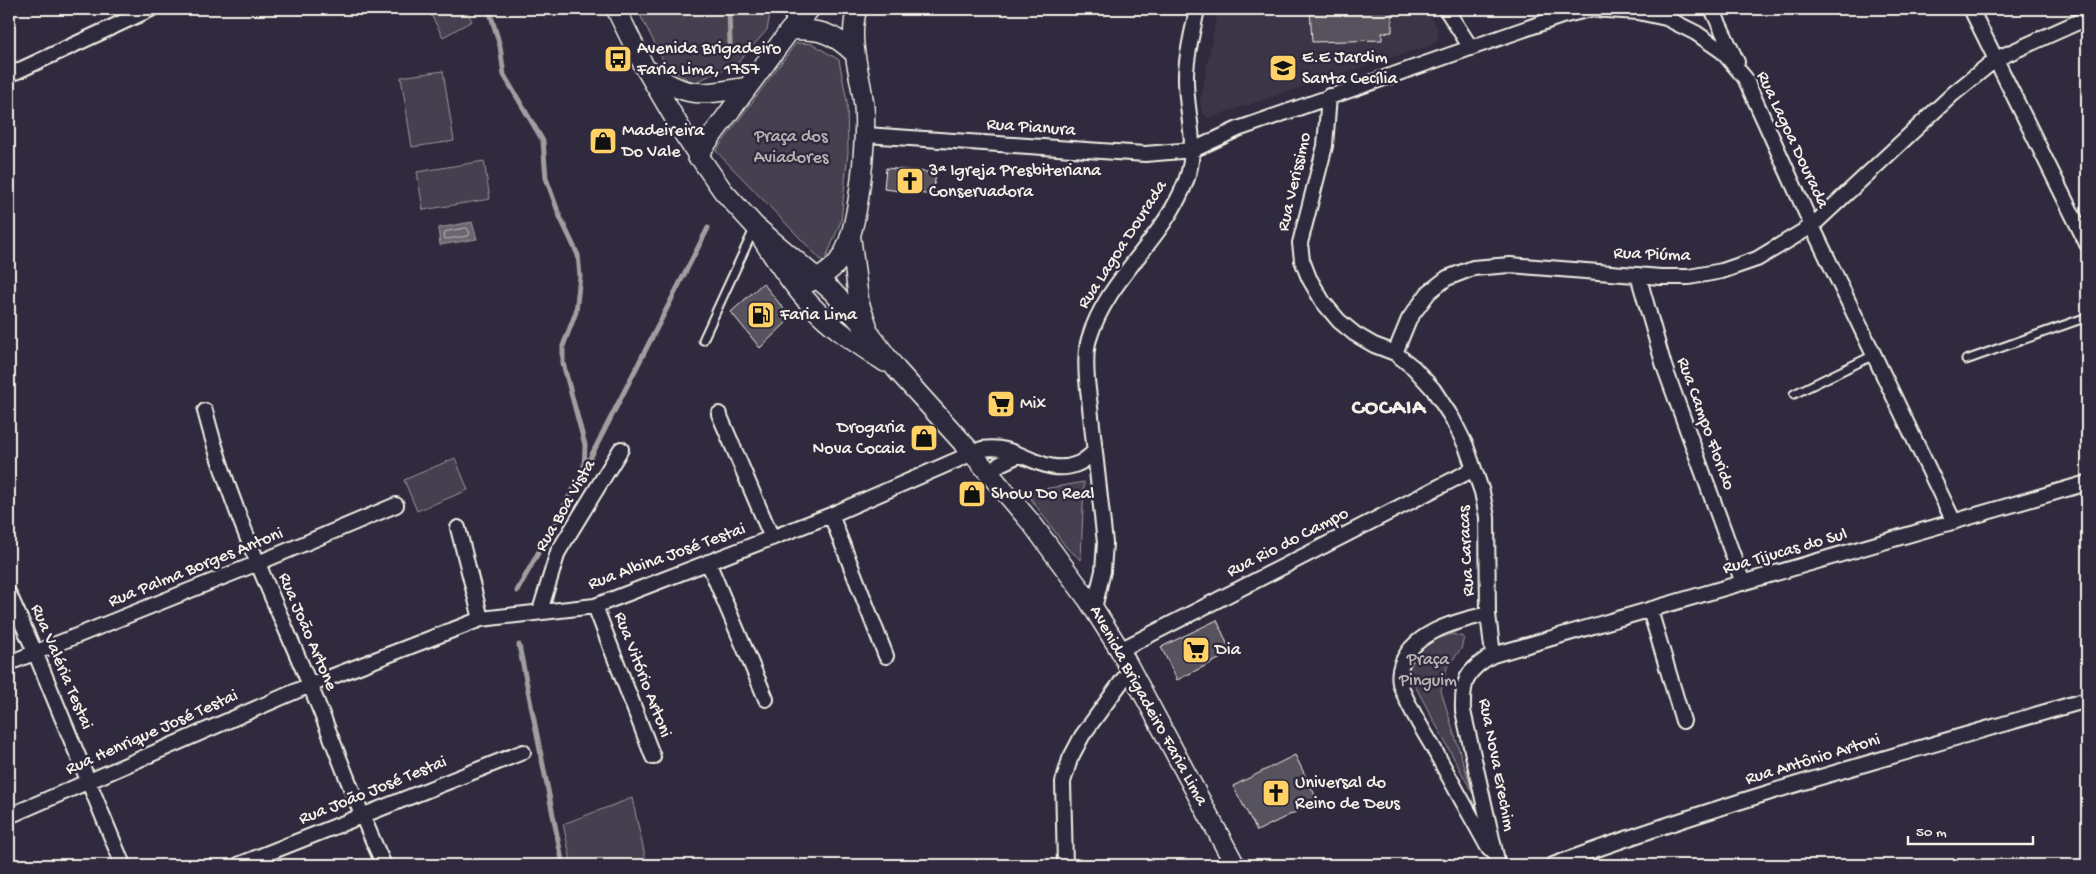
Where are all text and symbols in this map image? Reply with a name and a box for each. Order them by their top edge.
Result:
place label: Avenida Brigadeiro Faria Lima, 1757 [636,39,781,81]
bus stop icon: Avenida Brigadeiro Faria Lima, 1757 [603,44,633,74]
place label: E.E Jardim Santa Cecília [1302,48,1398,90]
school or university icon: E.E Jardim Santa Cecília [1268,53,1298,83]
street label: Rua Lagoa Dourada [1751,68,1833,213]
street label: Rua Pianura [986,114,1077,142]
place label: Madeireira Do Vale [621,121,705,163]
shop icon: Madeireira Do Vale [588,126,618,156]
park label: Praça dos Aviadores [753,127,830,169]
street label: Rua Verissimo [1273,130,1317,234]
place label: 3ª Igreja Presbiteriana Conservadora [928,161,1102,203]
church icon: 3ª Igreja Presbiteriana Conservadora [895,166,925,196]
street label: Rua Lagoa Dourada [1074,176,1173,313]
street label: Rua Piúma [1613,243,1692,267]
fuel station icon: Faria Lima [746,300,776,330]
place label: Faria Lima [779,305,858,326]
street label: Rua Campo Florido [1671,355,1739,493]
supermarket icon: Mix [986,389,1016,419]
place label: Mix [1020,394,1046,415]
district label: COCAIA [1351,396,1427,422]
place label: Drogaria Nova Cocaia [813,418,906,460]
shop icon: Drogaria Nova Cocaia [909,423,939,453]
street label: Rua Boa Vista [531,455,601,556]
shop icon: Show Do Real [957,479,987,509]
place label: Show Do Real [991,484,1095,505]
street label: Rua Rio do Campo [1224,503,1352,583]
street label: Rua Caracas [1454,504,1480,597]
street label: Rua Albina José Testai [585,519,749,595]
street label: Rua Palma Borges Antoni [106,523,287,613]
street label: Rua Tijucas do Sul [1720,524,1850,580]
street label: Rua João Artone [273,570,342,695]
street label: Rua Valéria Testai [25,601,97,733]
street label: Avenida Brigadeiro Faria Lima [1084,602,1212,811]
street label: Rua Vitório Artoni [608,609,676,741]
supermarket icon: Dia [1181,635,1211,665]
place label: Dia [1214,640,1242,661]
park label: Praça Pinguim [1398,650,1457,692]
street label: Rua Henrique José Testai [63,685,242,781]
street label: Rua Nova Erechim [1473,697,1519,833]
street label: Rua Antônio Artoni [1743,729,1883,791]
street label: Rua João José Testai [296,752,450,830]
place label: Universal do Reino de Deus [1295,773,1401,815]
church icon: Universal do Reino de Deus [1261,778,1291,808]
scale bar [1908,814,2034,846]
text: 50 m [1916,824,1947,842]

